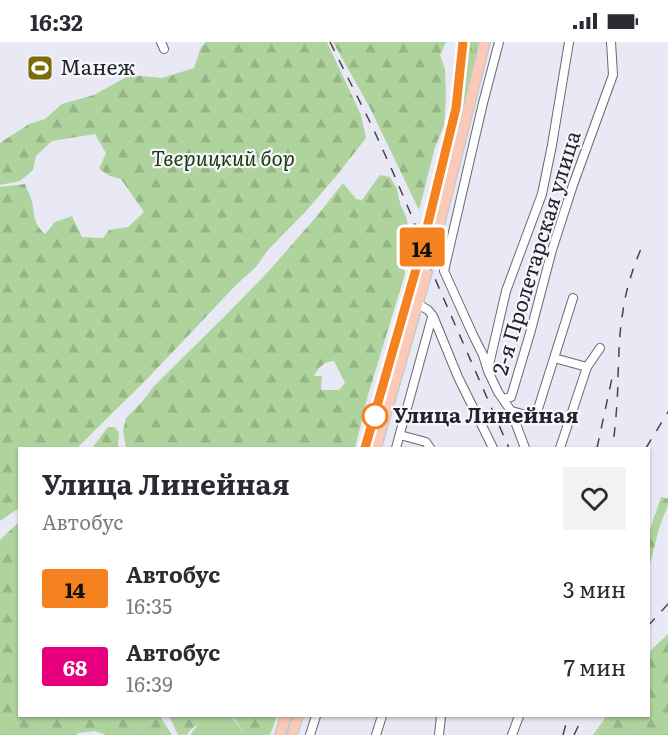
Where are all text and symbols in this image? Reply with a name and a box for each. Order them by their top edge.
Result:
text: 16:32 [30,5,83,38]
place label: Манеж [60,50,135,81]
sports icon: Манеж [25,53,55,83]
street label: 2-я Пролетарская улица [483,126,587,378]
park label: Тверицкий бор [151,141,295,172]
line badge: 14 [395,228,449,266]
text: 14 [412,232,432,263]
place label: Улица Линейная [393,398,579,429]
marker: Улица Линейная [362,403,388,429]
text: Улица Линейная [42,462,290,504]
button: heart [563,467,626,530]
text: Автобус [42,506,123,536]
text: Автобус [126,557,220,590]
text: 3 мин [563,572,626,605]
text: 14 [65,573,85,604]
text: 16:35 [126,590,172,620]
text: Автобус [126,635,220,668]
text: 7 мин [564,650,626,683]
text: 68 [63,651,87,682]
text: 16:39 [126,668,173,698]

